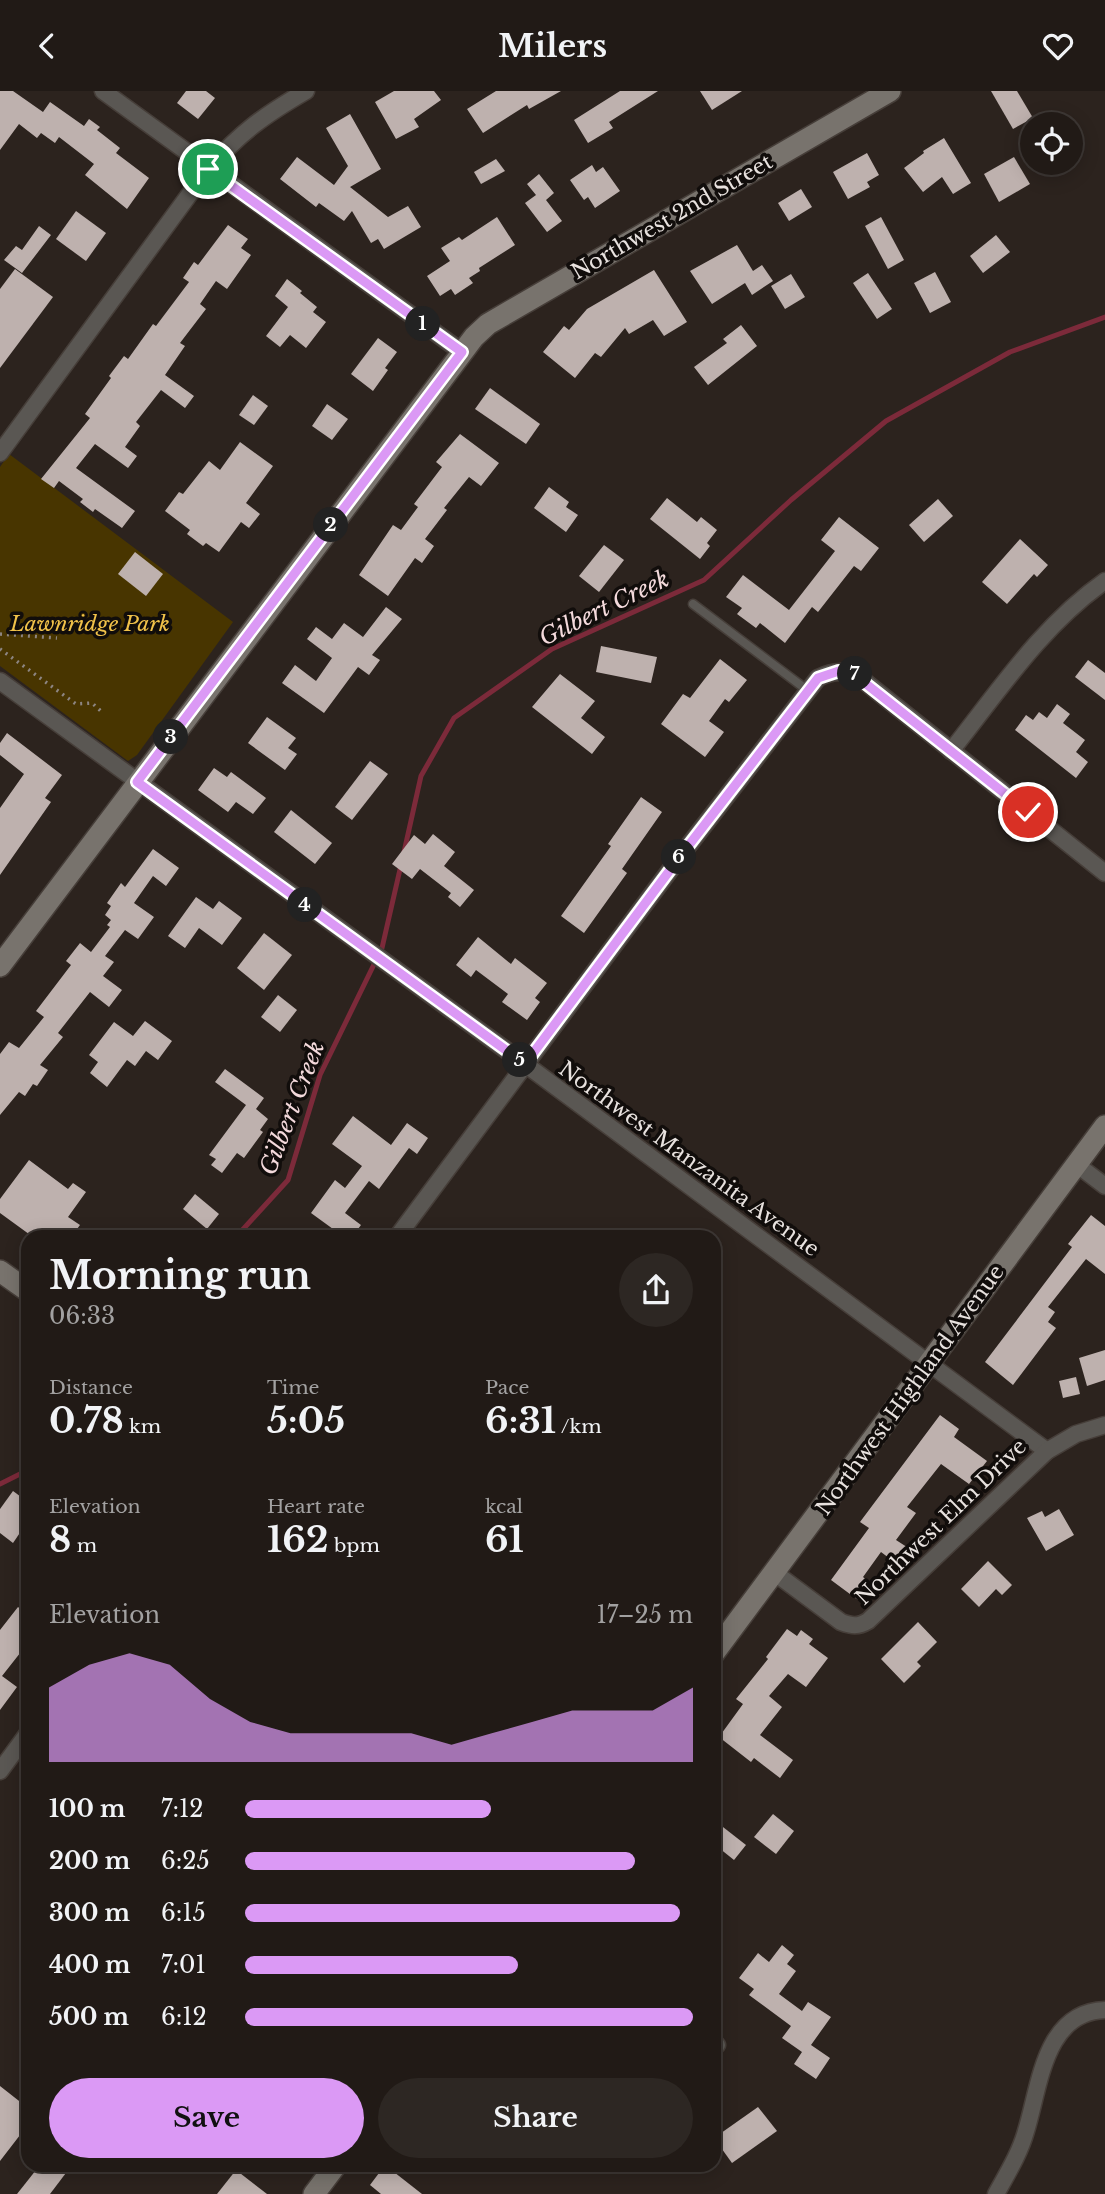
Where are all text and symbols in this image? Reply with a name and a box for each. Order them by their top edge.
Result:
text: Milers [498,26,607,66]
icon: back [28,27,66,65]
icon: heart [1039,27,1077,65]
map controls [1020,112,1083,175]
button: locate [1020,112,1083,175]
pin [178,139,238,199]
street label: Northwest 2nd Street [567,149,777,285]
icon: arrive [189,150,227,188]
pin: 1 [406,307,440,341]
text: 1 [418,312,427,335]
pin: 2 [314,507,348,543]
text: 2 [324,513,337,536]
water label: Gilbert Creek [534,564,674,652]
park label: Lawnridge Park [9,611,170,637]
pin: 7 [838,657,872,691]
text: 7 [850,662,859,685]
pin: 3 [154,719,188,755]
text: 3 [164,725,177,748]
pin [998,782,1058,842]
icon: check [1009,793,1047,831]
pin: 6 [662,839,696,875]
text: 6 [672,845,685,868]
pin: 4 [288,887,322,923]
text: 4 [298,893,311,916]
water label: Gilbert Creek [254,1037,330,1179]
pin: 5 [503,1042,538,1077]
text: 5 [514,1048,525,1071]
street label: Northwest Manzanita Avenue [554,1056,824,1262]
text: Morning run [49,1252,311,1299]
button: share [619,1253,693,1327]
street label: Northwest Highland Avenue [810,1260,1010,1520]
text: 06:33 [49,1302,115,1330]
text: Distance [49,1376,133,1399]
text: Time [267,1376,319,1399]
text: Pace [485,1376,529,1399]
text: 0.78 [49,1399,124,1442]
text: 5:05 [267,1399,345,1442]
text: 6:31 [485,1399,556,1442]
text: km [124,1415,161,1438]
text: /km [556,1415,602,1438]
street label: Northwest Elm Drive [850,1434,1032,1610]
text: Elevation [49,1495,141,1518]
text: Heart rate [267,1495,365,1518]
text: kcal [485,1495,523,1518]
text: 8 [49,1518,71,1561]
text: 162 [267,1518,329,1561]
text: 61 [485,1518,524,1561]
text: m [71,1534,97,1557]
text: bpm [329,1534,380,1557]
text: Elevation [49,1601,160,1629]
text: 17–25 m [596,1601,693,1629]
text: 100 m [49,1795,125,1823]
text: 7:12 [161,1795,204,1823]
text: 200 m [49,1847,130,1875]
text: 6:25 [161,1847,210,1875]
text: 300 m [49,1899,130,1927]
text: 6:15 [161,1899,206,1927]
text: 400 m [49,1951,131,1979]
text: 7:01 [161,1951,206,1979]
text: 500 m [49,2003,129,2031]
text: 6:12 [161,2003,207,2031]
button: Save [49,2078,364,2158]
button: Share [378,2078,693,2158]

